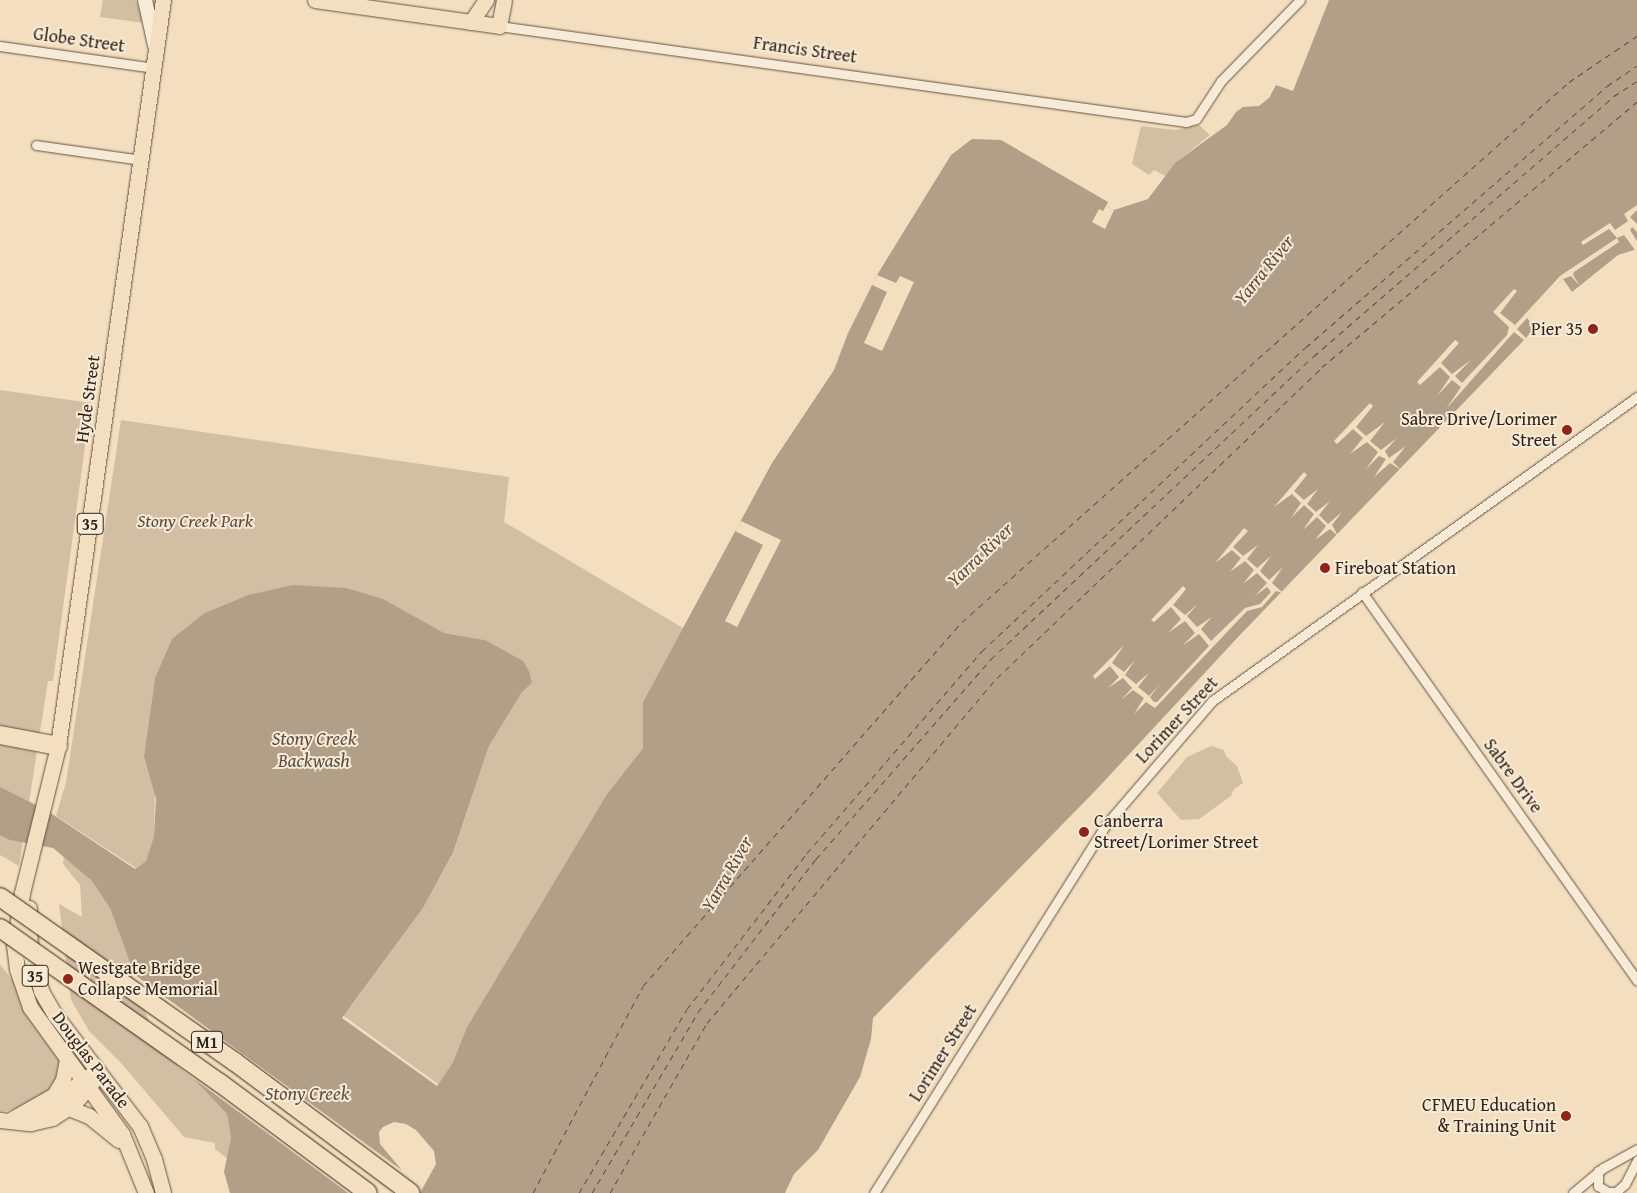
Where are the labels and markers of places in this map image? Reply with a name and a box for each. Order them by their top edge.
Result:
place label: Pier 35 [1531,318,1583,340]
marker: Pier 35 [1587,323,1599,335]
place label: Sabre Drive/Lorimer Street [1401,409,1557,452]
marker: Sabre Drive/Lorimer Street [1561,424,1573,436]
place label: Fireboat Station [1335,557,1456,579]
marker: Fireboat Station [1319,562,1331,574]
place label: Canberra Street/Lorimer Street [1094,811,1259,854]
marker: Canberra Street/Lorimer Street [1078,826,1090,838]
place label: Westgate Bridge Collapse Memorial [78,958,218,1001]
marker: Westgate Bridge Collapse Memorial [62,973,74,985]
place label: CFMEU Education & Training Unit [1422,1095,1556,1138]
marker: CFMEU Education & Training Unit [1560,1110,1572,1122]

